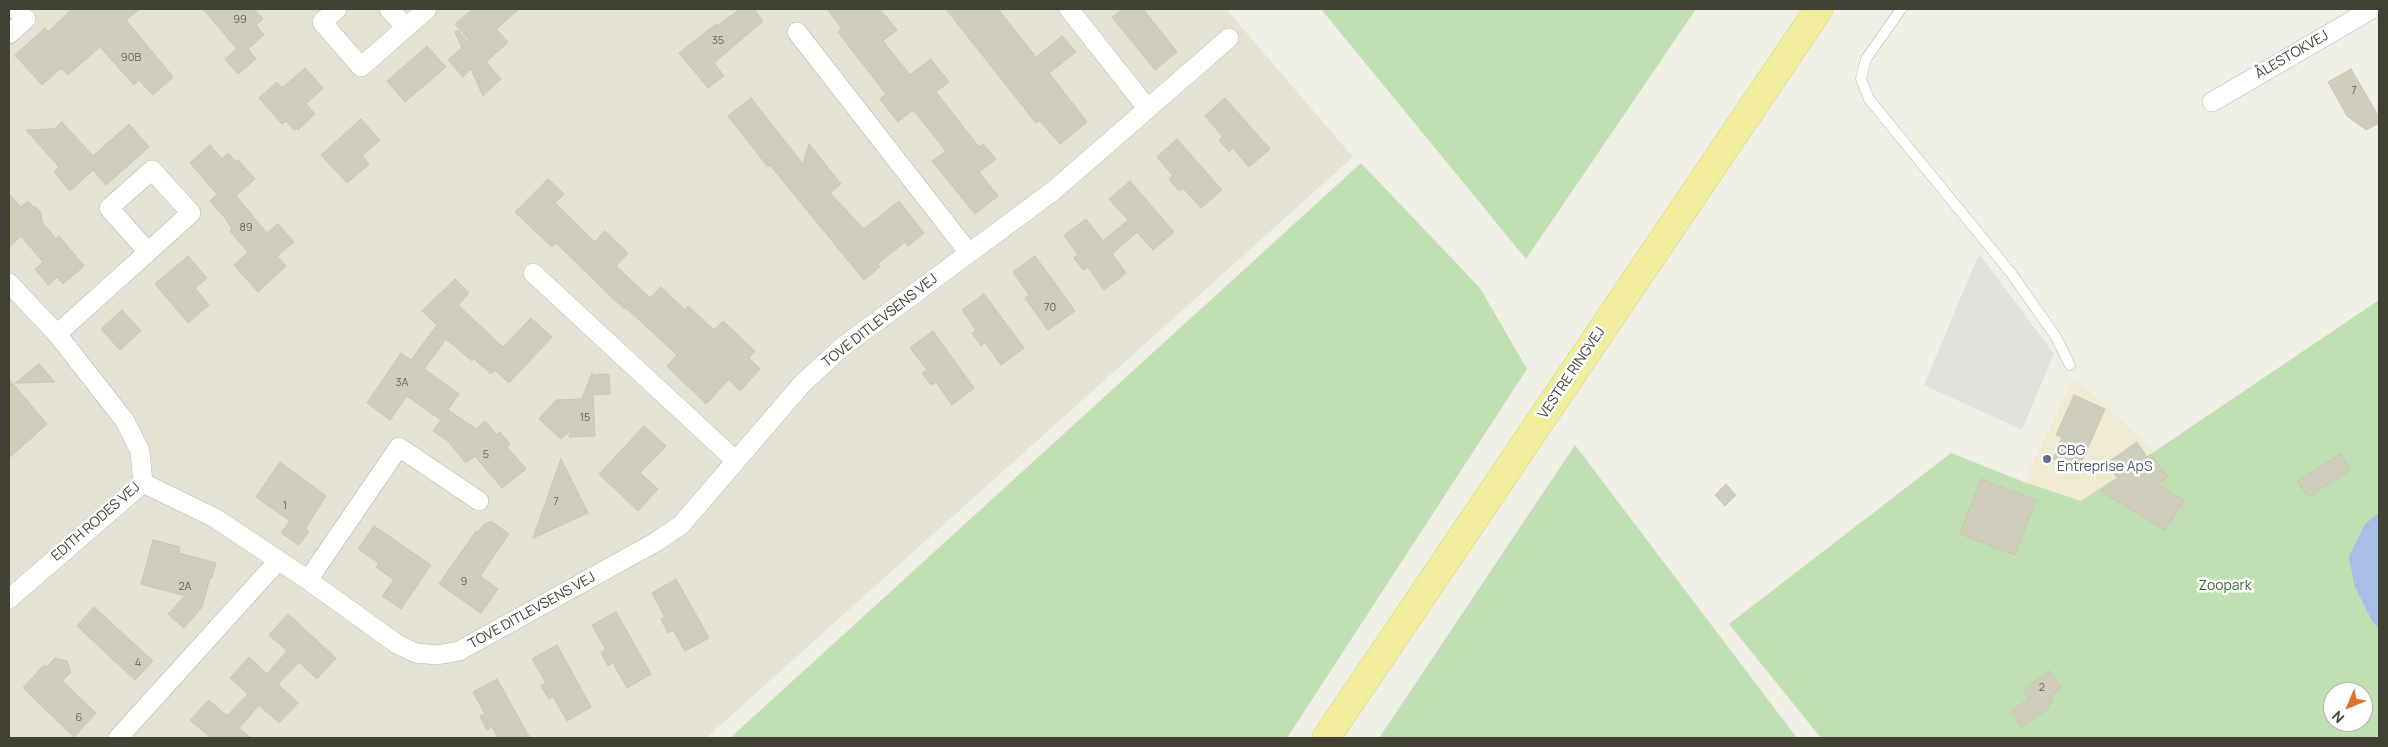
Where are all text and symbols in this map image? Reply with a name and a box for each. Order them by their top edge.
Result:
house number: 99 [233,13,247,27]
street label: ÅLESTOKVEJ [2252,27,2332,83]
house number: 35 [712,34,724,48]
house number: 90B [121,51,141,65]
house number: 7 [2351,84,2357,98]
house number: 89 [239,221,253,235]
street label: TOVE DITLEVSENS VEJ [819,271,941,371]
house number: 70 [1044,301,1056,315]
street label: VESTRE RINGVEJ [1535,324,1609,422]
house number: 3A [395,376,409,390]
house number: 15 [580,411,590,425]
place label: CBG Entreprise ApS [2057,443,2153,476]
house number: 5 [483,448,489,462]
marker: CBG Entreprise ApS [2041,453,2053,465]
street label: EDITH RODES VEJ [48,479,144,565]
house number: 7 [553,495,559,509]
house number: 1 [283,499,287,513]
street label: TOVE DITLEVSENS VEJ [466,569,598,653]
house number: 9 [461,575,467,589]
park label: Zoopark [2198,578,2252,594]
house number: 2A [178,580,192,594]
house number: 4 [135,656,141,670]
house number: 2 [2039,681,2045,695]
north arrow [2323,682,2373,732]
text: N [2327,707,2348,728]
house number: 6 [76,711,82,725]

